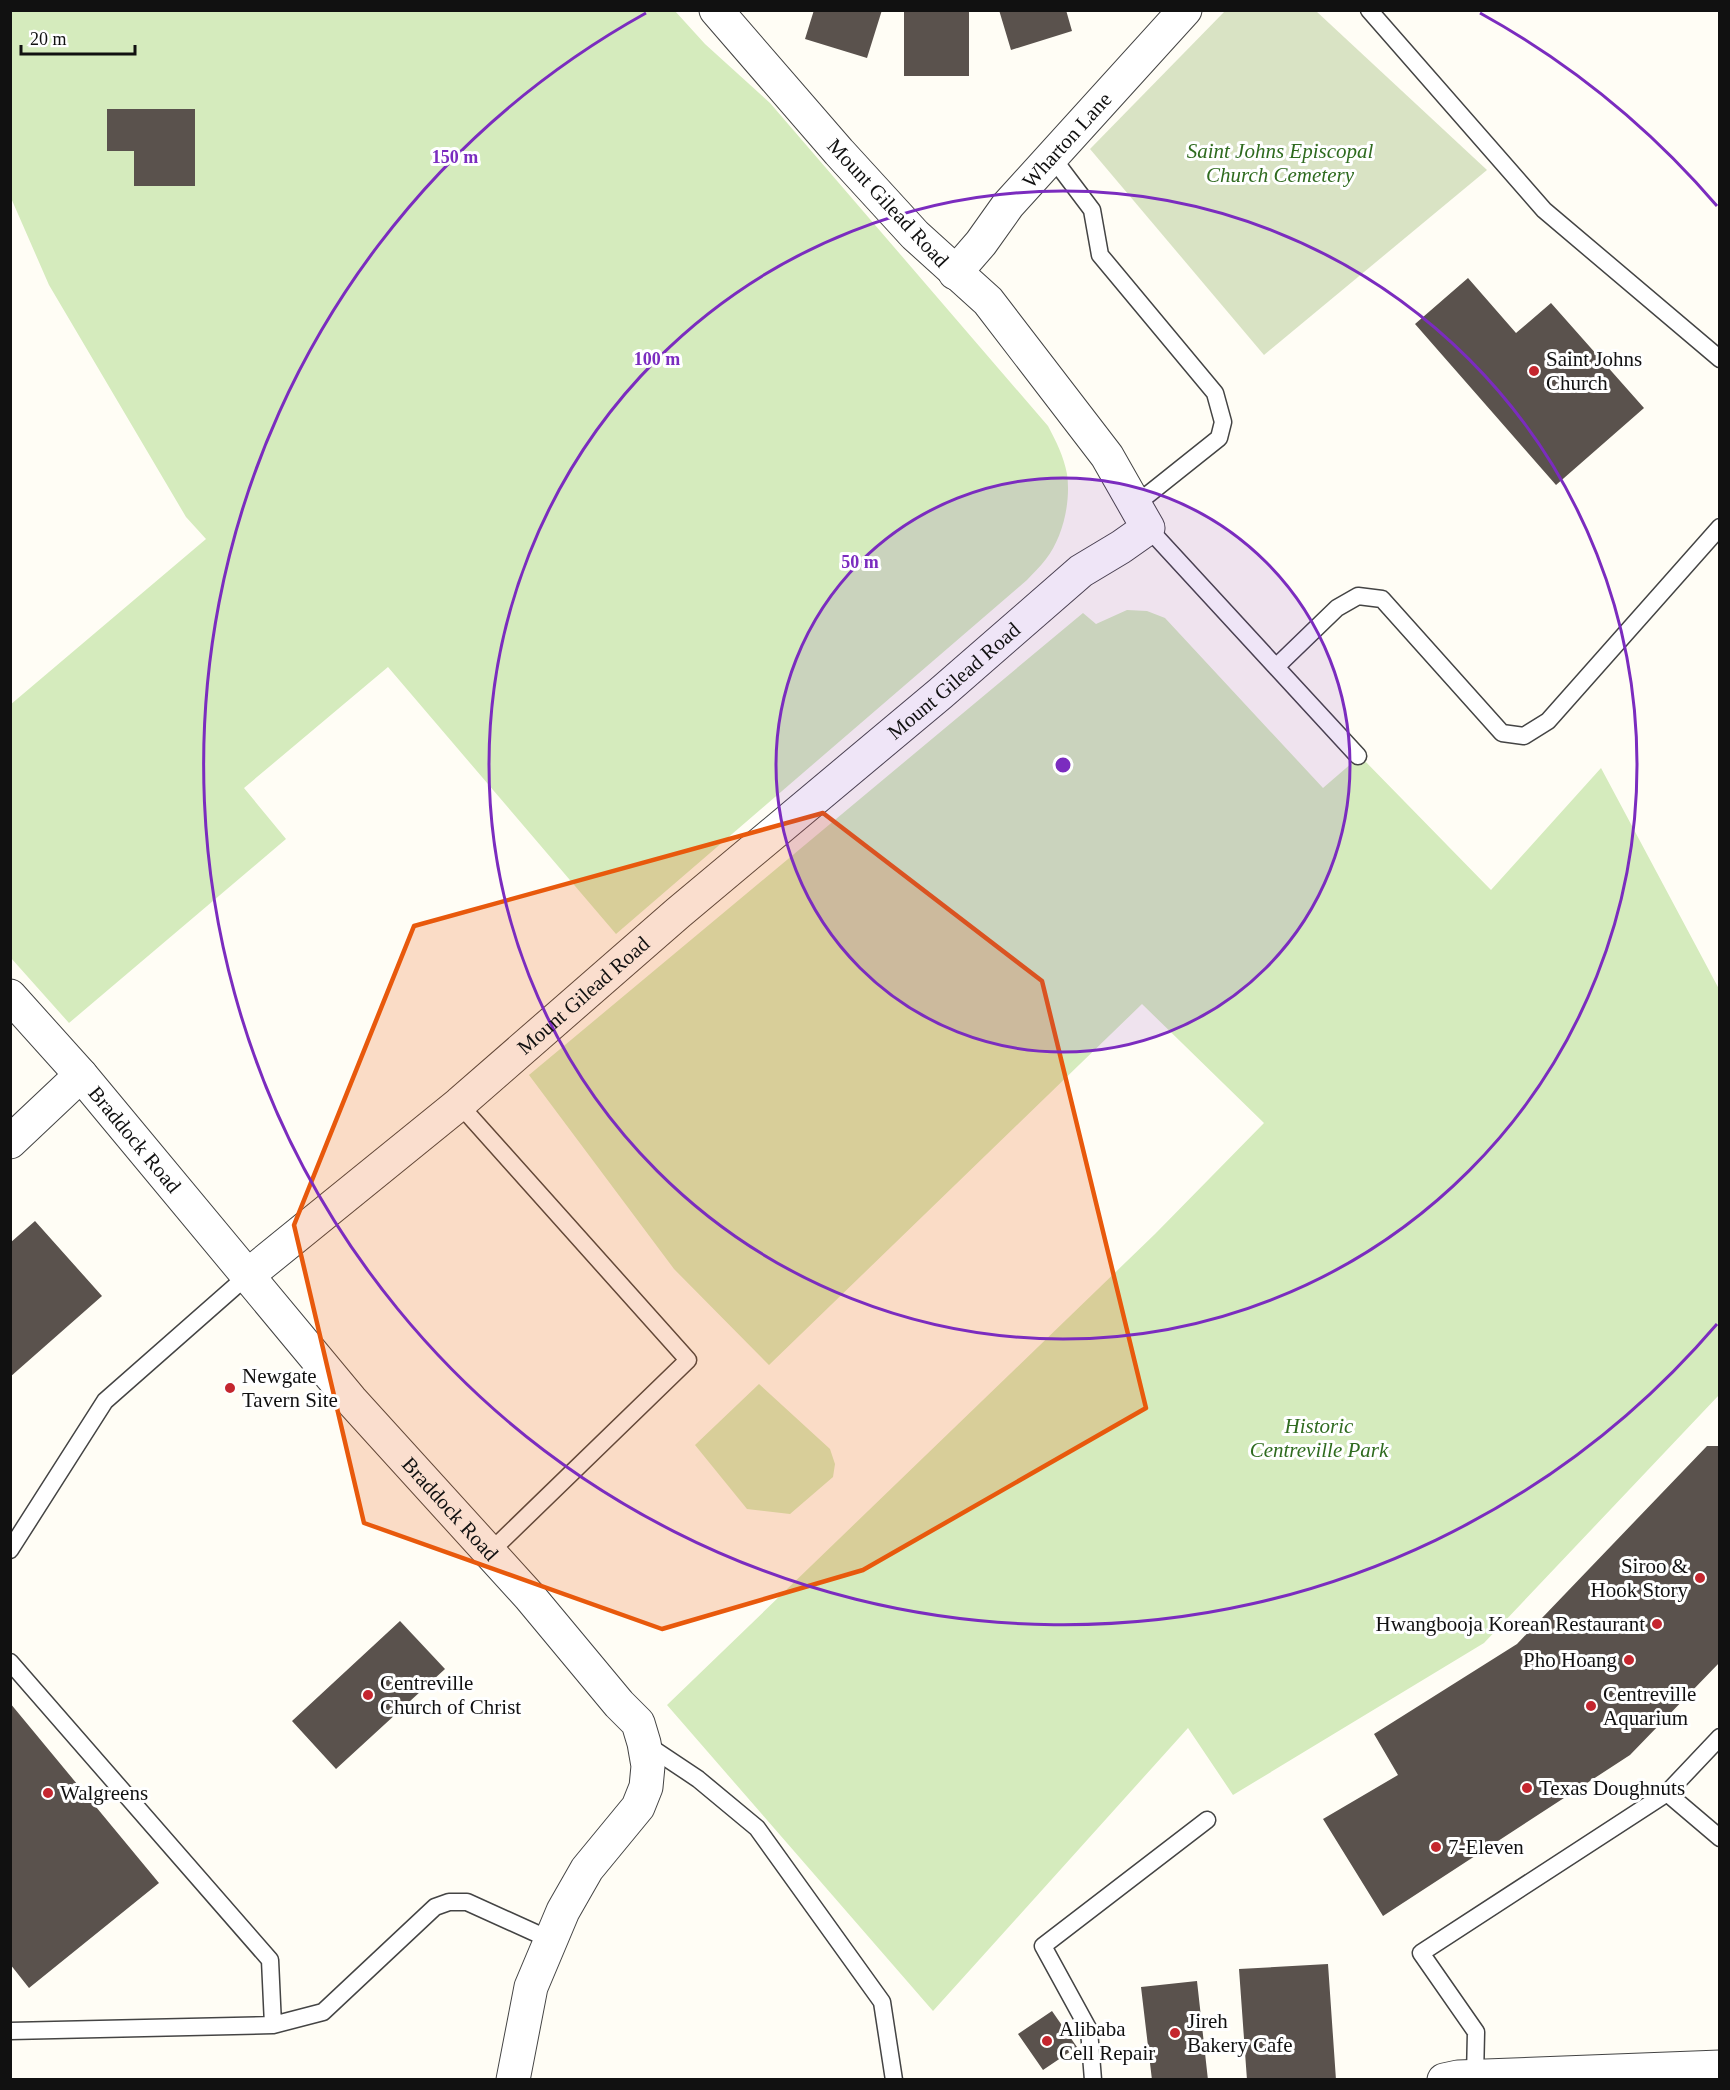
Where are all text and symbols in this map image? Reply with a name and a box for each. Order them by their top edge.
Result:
scale bar [21,18,135,56]
text: 20 m [30,29,67,49]
street label: Wharton Lane [1017,87,1116,193]
street label: Mount Gilead Road [822,134,954,273]
park label: Saint Johns Episcopal Church Cemetery [1187,139,1373,187]
text: 150 m [432,147,478,167]
place label: Saint Johns Church [1546,347,1642,395]
text: 100 m [634,349,680,369]
marker: Saint Johns Church [1527,364,1541,378]
text: 50 m [841,552,879,572]
street label: Mount Gilead Road [883,617,1025,744]
centre of rings [1053,755,1073,775]
street label: Mount Gilead Road [513,931,655,1059]
street label: Braddock Road [83,1081,186,1198]
place label: Newgate Tavern Site [242,1364,338,1412]
marker: Newgate Tavern Site [223,1381,237,1395]
park label: Historic Centreville Park [1250,1414,1389,1462]
street label: Braddock Road [397,1452,503,1566]
place label: Siroo & Hook Story [1591,1554,1688,1602]
marker: Siroo & Hook Story [1693,1571,1707,1585]
place label: Hwangbooja Korean Restaurant [1376,1612,1645,1636]
marker: Hwangbooja Korean Restaurant [1650,1617,1664,1631]
place label: Pho Hoang [1523,1648,1617,1672]
marker: Pho Hoang [1622,1653,1636,1667]
place label: Centreville Church of Christ [380,1671,521,1719]
place label: Centreville Aquarium [1603,1682,1696,1730]
marker: Centreville Church of Christ [361,1688,375,1702]
marker: Centreville Aquarium [1584,1699,1598,1713]
place label: Texas Doughnuts [1539,1776,1685,1800]
place label: Walgreens [60,1781,148,1805]
marker: Texas Doughnuts [1520,1781,1534,1795]
marker: Walgreens [41,1786,55,1800]
place label: 7-Eleven [1448,1835,1524,1859]
marker: 7-Eleven [1429,1840,1443,1854]
place label: Jireh Bakery Cafe [1187,2009,1293,2057]
place label: Alibaba Cell Repair [1059,2017,1155,2065]
marker: Jireh Bakery Cafe [1168,2026,1182,2040]
marker: Alibaba Cell Repair [1040,2034,1054,2048]

